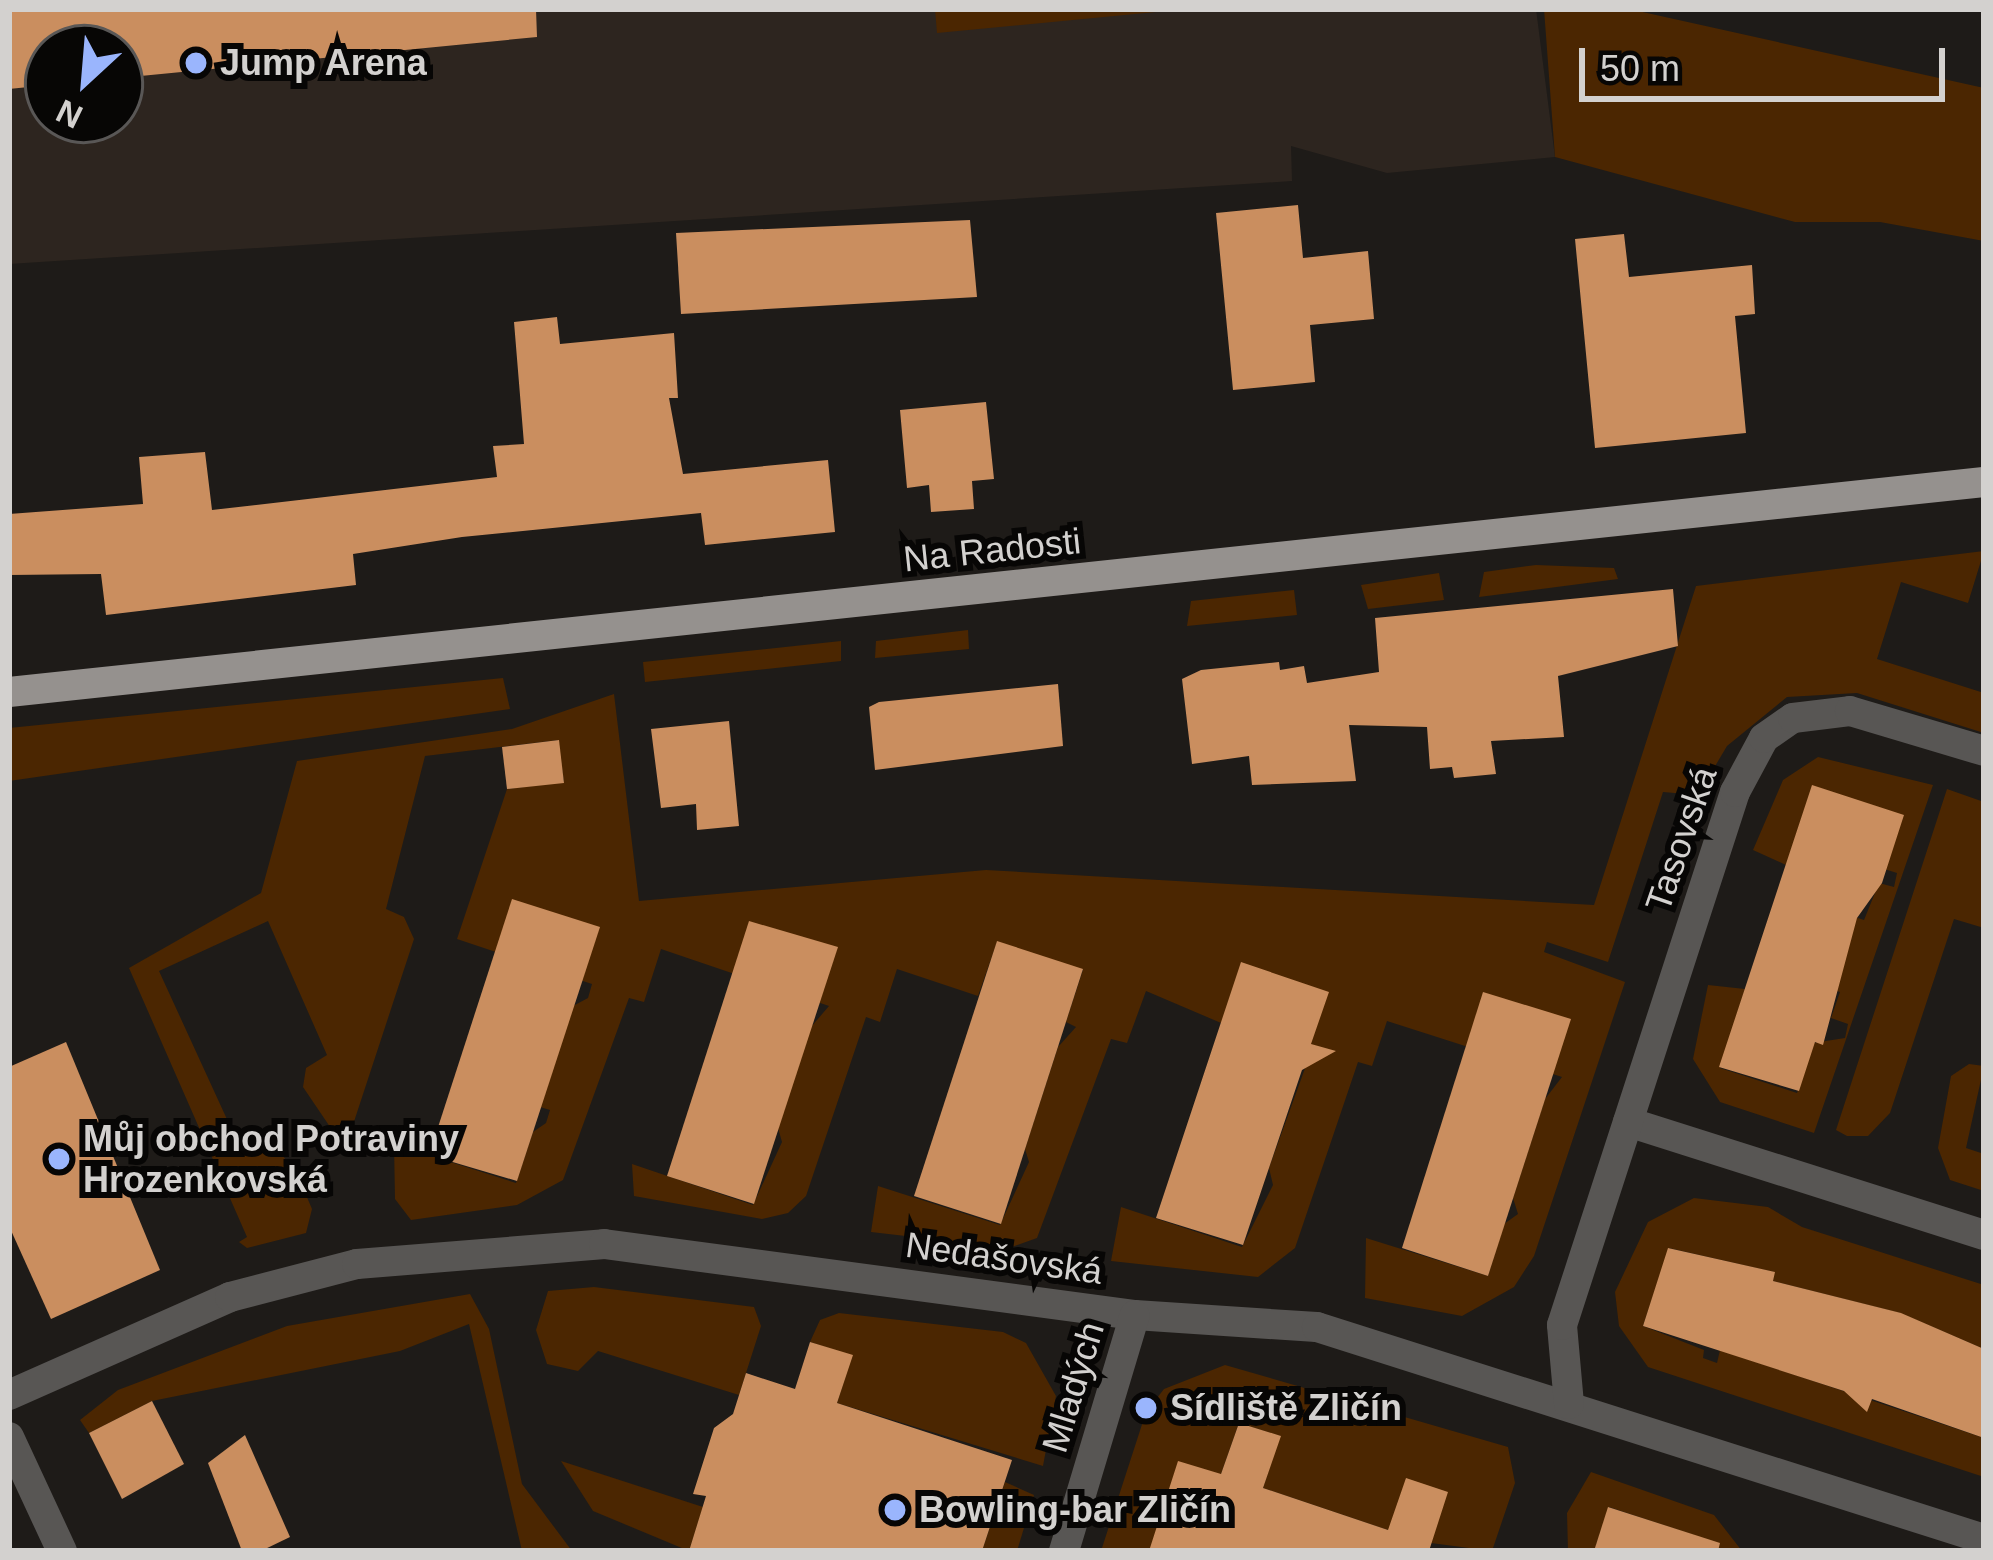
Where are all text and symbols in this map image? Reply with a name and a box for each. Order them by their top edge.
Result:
north arrow [24,24,144,144]
scale bar [1585,24,1951,98]
place label: Jump Arena [220,41,428,85]
text: 50 m [1600,48,1680,89]
marker: Jump Arena [183,50,209,76]
text: N [50,92,88,136]
street label: Na Radosti [901,519,1083,581]
street label: Tasovská [1636,761,1726,917]
place label: Můj obchod Potraviny Hrozenkovská [83,1116,459,1201]
marker: Můj obchod Potraviny Hrozenkovská [46,1146,72,1172]
street label: Nedašovská [903,1223,1105,1293]
street label: Mladých [1033,1317,1113,1457]
place label: Sídliště Zličín [1170,1386,1402,1430]
marker: Sídliště Zličín [1133,1395,1159,1421]
place label: Bowling-bar Zličín [919,1488,1231,1532]
marker: Bowling-bar Zličín [882,1497,908,1523]

